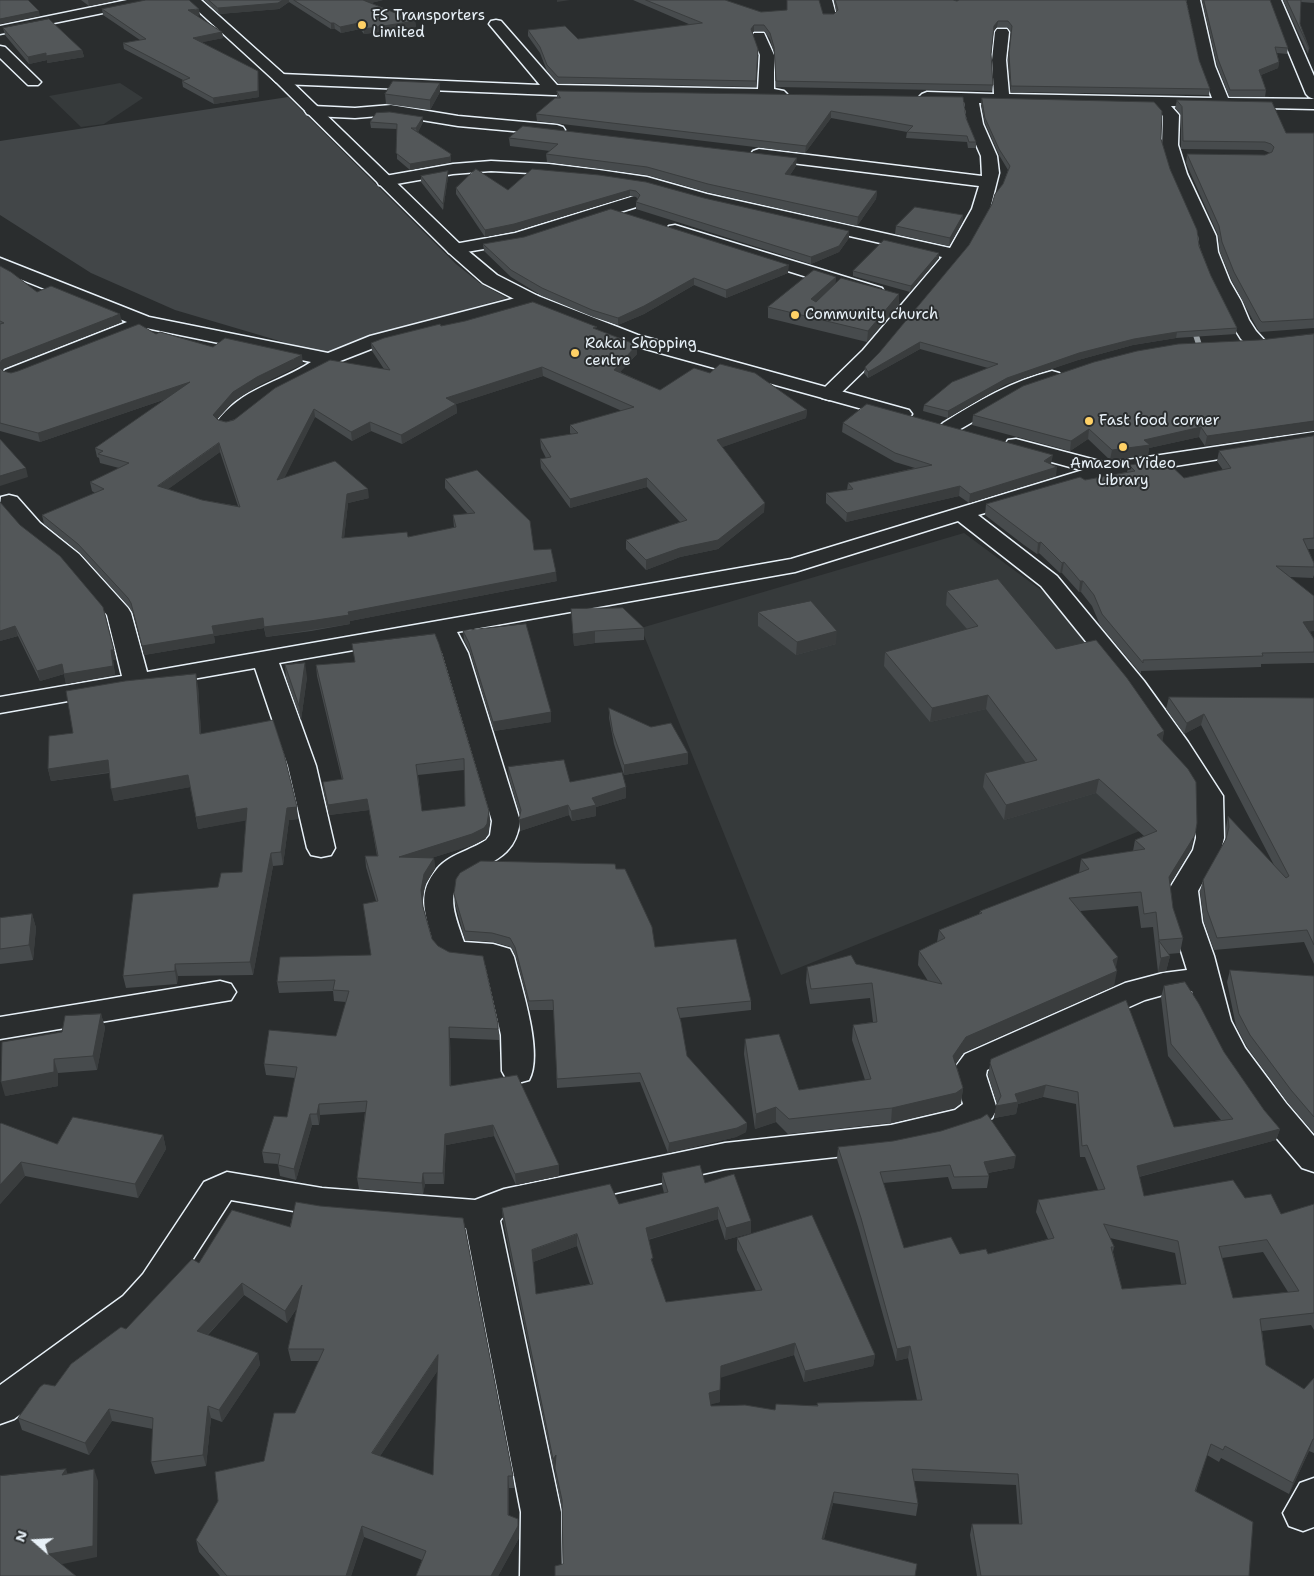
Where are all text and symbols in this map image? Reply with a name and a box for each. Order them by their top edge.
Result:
place label: FS Transporters Limited [372,7,485,42]
marker: FS Transporters Limited [356,19,368,31]
place label: Community church [805,306,938,324]
marker: Community church [789,309,801,321]
place label: Rakai Shopping centre [585,335,697,370]
marker: Rakai Shopping centre [569,347,581,359]
place label: Fast food corner [1099,412,1220,430]
marker: Fast food corner [1083,415,1095,427]
marker: Amazon Video Library [1117,441,1129,453]
place label: Amazon Video Library [1070,455,1176,490]
north arrow [10,1516,60,1566]
text: N [11,1528,31,1544]

